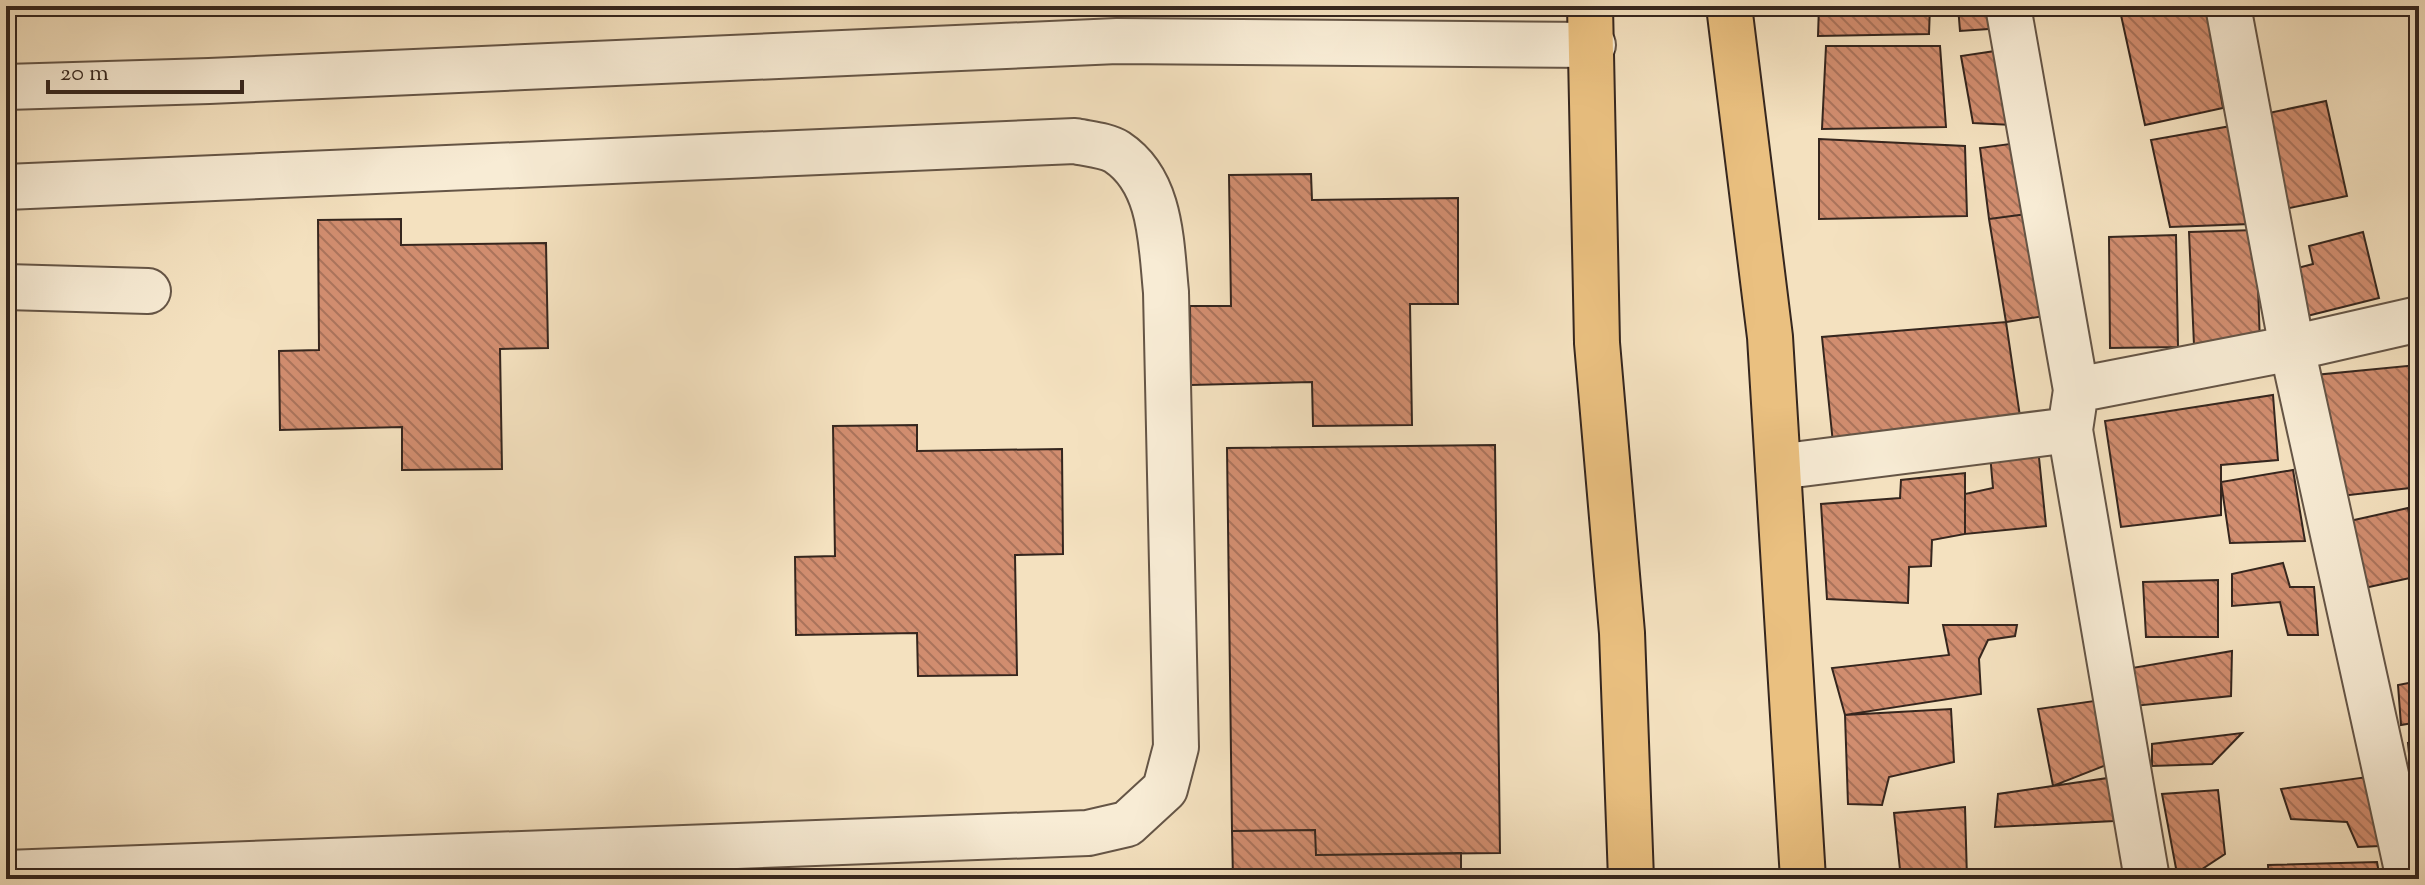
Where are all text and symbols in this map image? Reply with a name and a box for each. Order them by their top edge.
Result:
scale bar [48,44,242,94]
text: 20 m [60,57,109,91]

